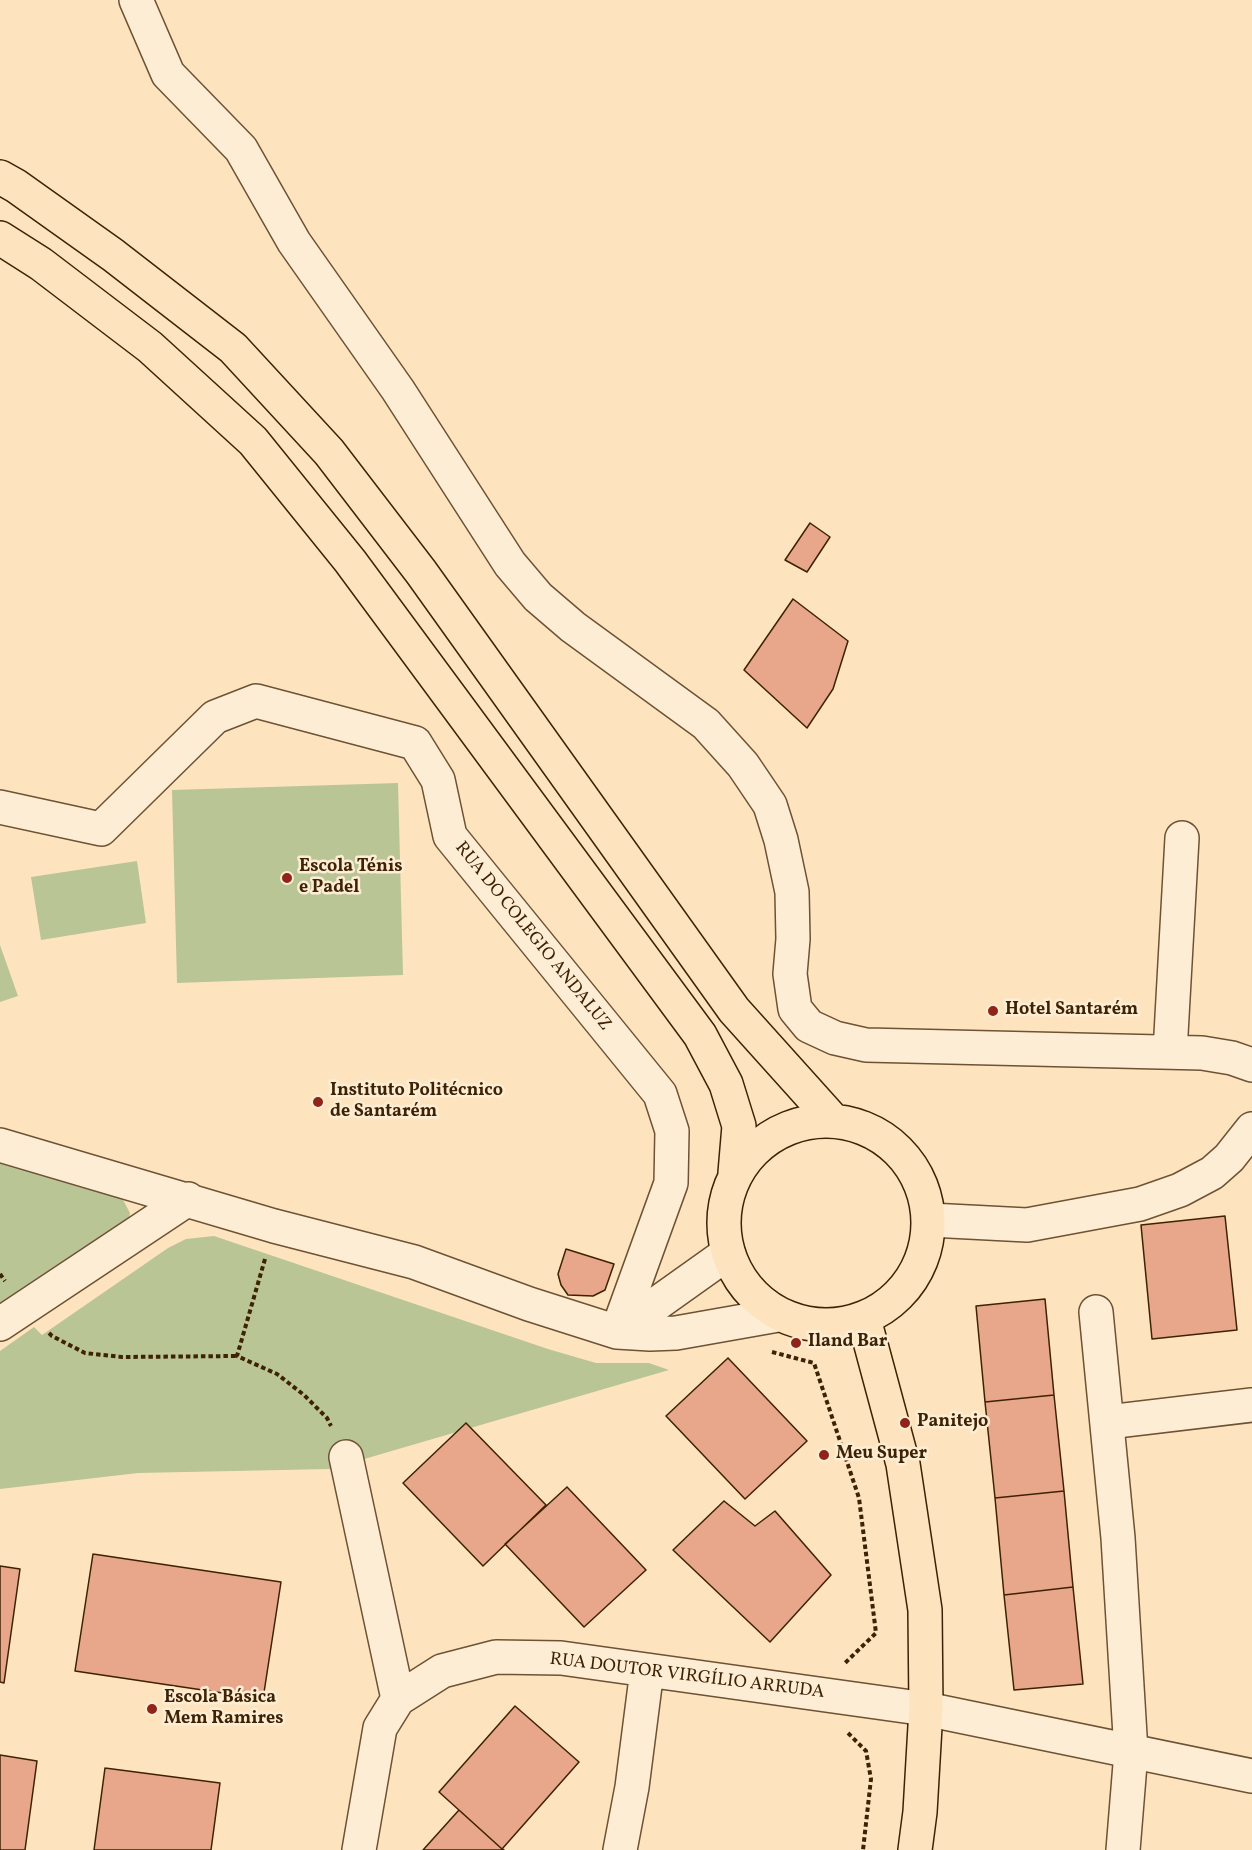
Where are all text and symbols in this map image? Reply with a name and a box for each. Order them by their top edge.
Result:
street label: RUA DO COLEGIO ANDALUZ [449,838,615,1036]
place label: Escola Ténis e Padel [299,857,403,900]
marker: Escola Ténis e Padel [280,871,294,885]
place label: Hotel Santarém [1005,1000,1138,1022]
marker: Hotel Santarém [986,1004,1000,1018]
place label: Instituto Politécnico de Santarém [330,1081,503,1124]
marker: Instituto Politécnico de Santarém [311,1095,325,1109]
place label: Iland Bar [808,1332,887,1354]
marker: Iland Bar [789,1336,803,1350]
place label: Panitejo [917,1412,988,1434]
marker: Panitejo [898,1416,912,1430]
place label: Meu Super [836,1444,927,1466]
marker: Meu Super [817,1448,831,1462]
street label: RUA DOUTOR VIRGÍLIO ARRUDA [548,1649,826,1705]
place label: Escola Básica Mem Ramires [164,1688,284,1730]
marker: Escola Básica Mem Ramires [145,1702,159,1716]

